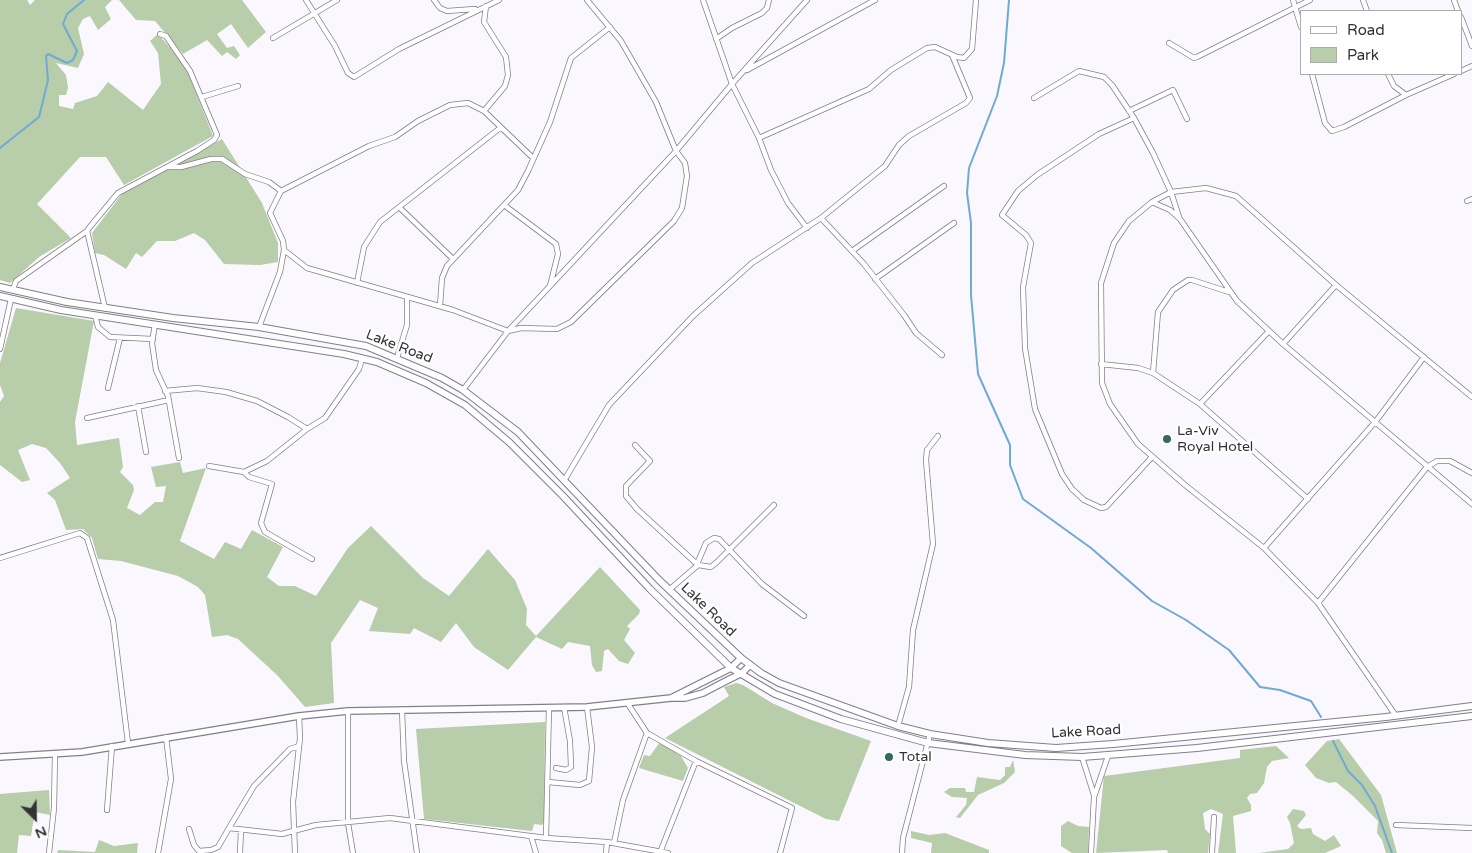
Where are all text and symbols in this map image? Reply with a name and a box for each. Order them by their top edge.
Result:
legend [1300,10,1462,75]
text: Road [1347,21,1385,39]
text: Park [1347,46,1379,64]
street label: Lake Road [363,327,435,367]
place label: La-Viv Royal Hotel [1177,423,1253,456]
marker: La-Viv Royal Hotel [1161,433,1173,445]
street label: Lake Road [677,580,739,640]
street label: Lake Road [1051,722,1121,742]
place label: Total [899,749,932,765]
marker: Total [883,751,895,763]
north arrow [10,793,60,843]
text: N [33,822,50,842]

